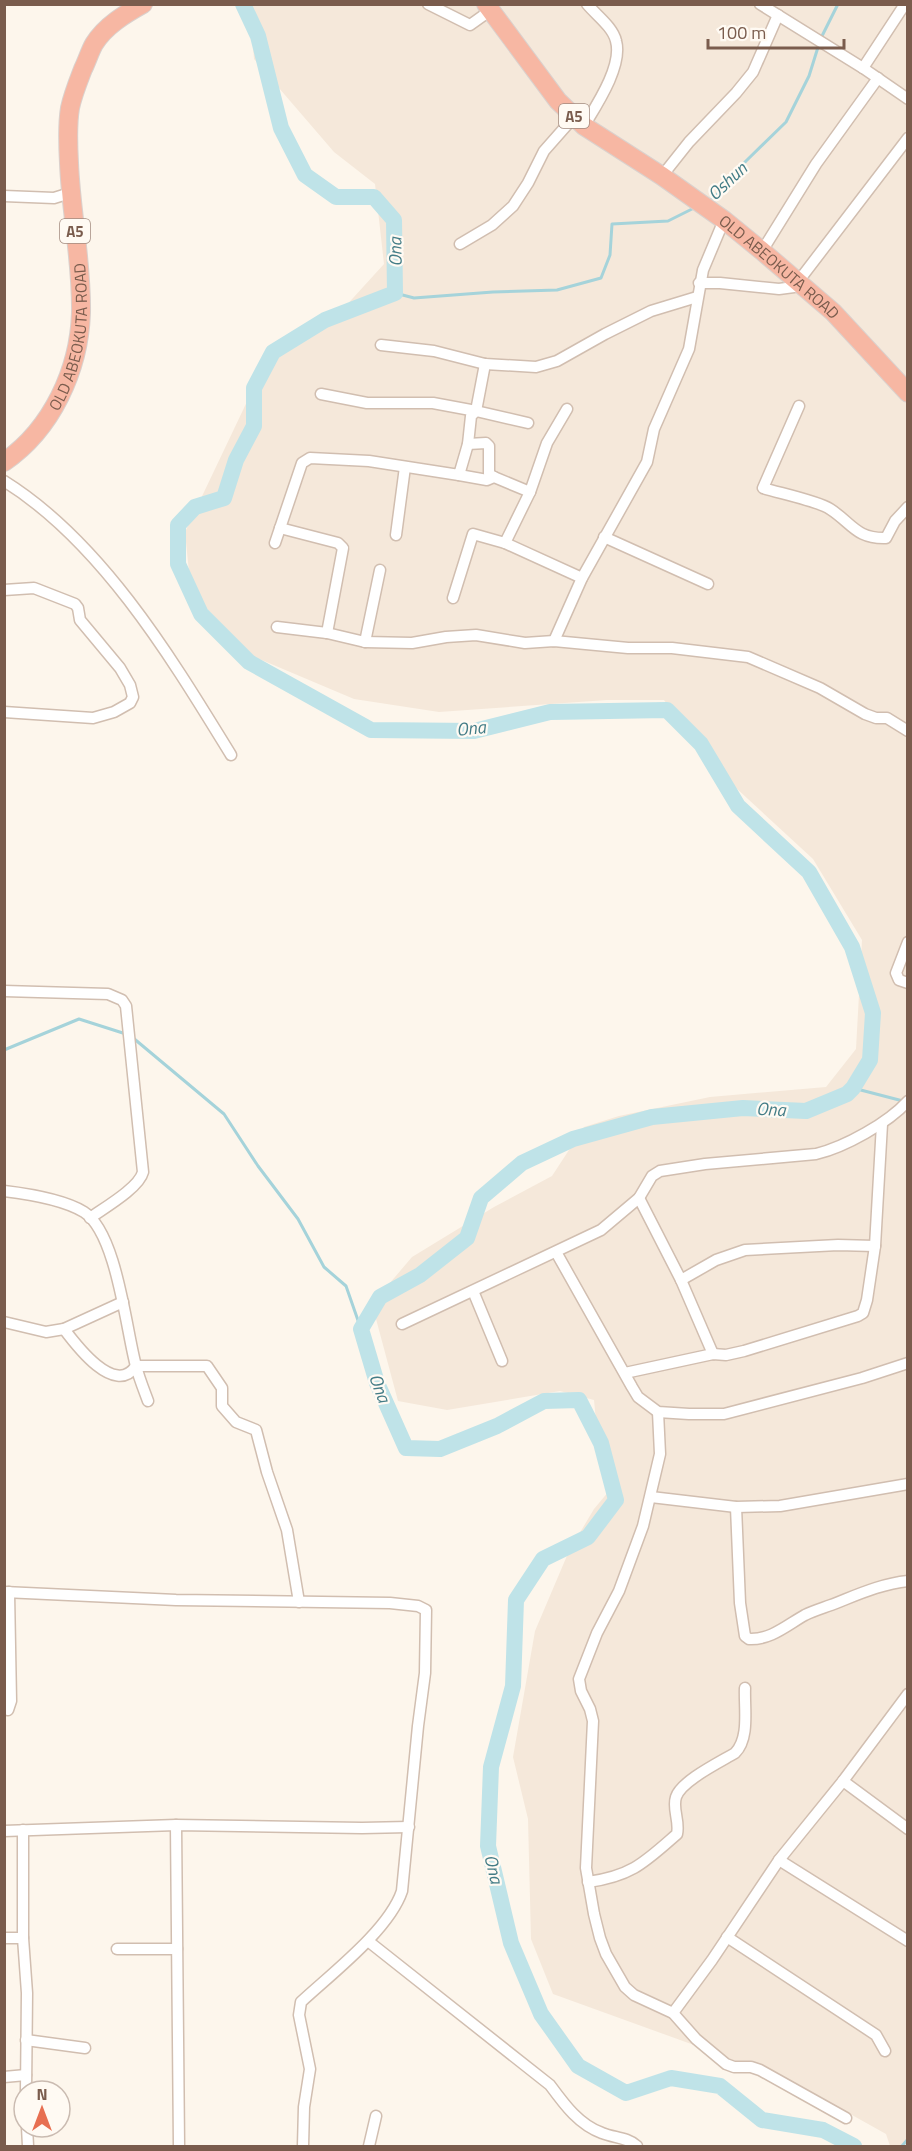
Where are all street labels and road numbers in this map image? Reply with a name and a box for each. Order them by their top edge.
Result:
road number: A5 [559,104,589,128]
street label: OLD ABEOKUTA ROAD [714,209,845,324]
road number: A5 [60,219,90,243]
street label: OLD ABEOKUTA ROAD [42,262,93,415]

